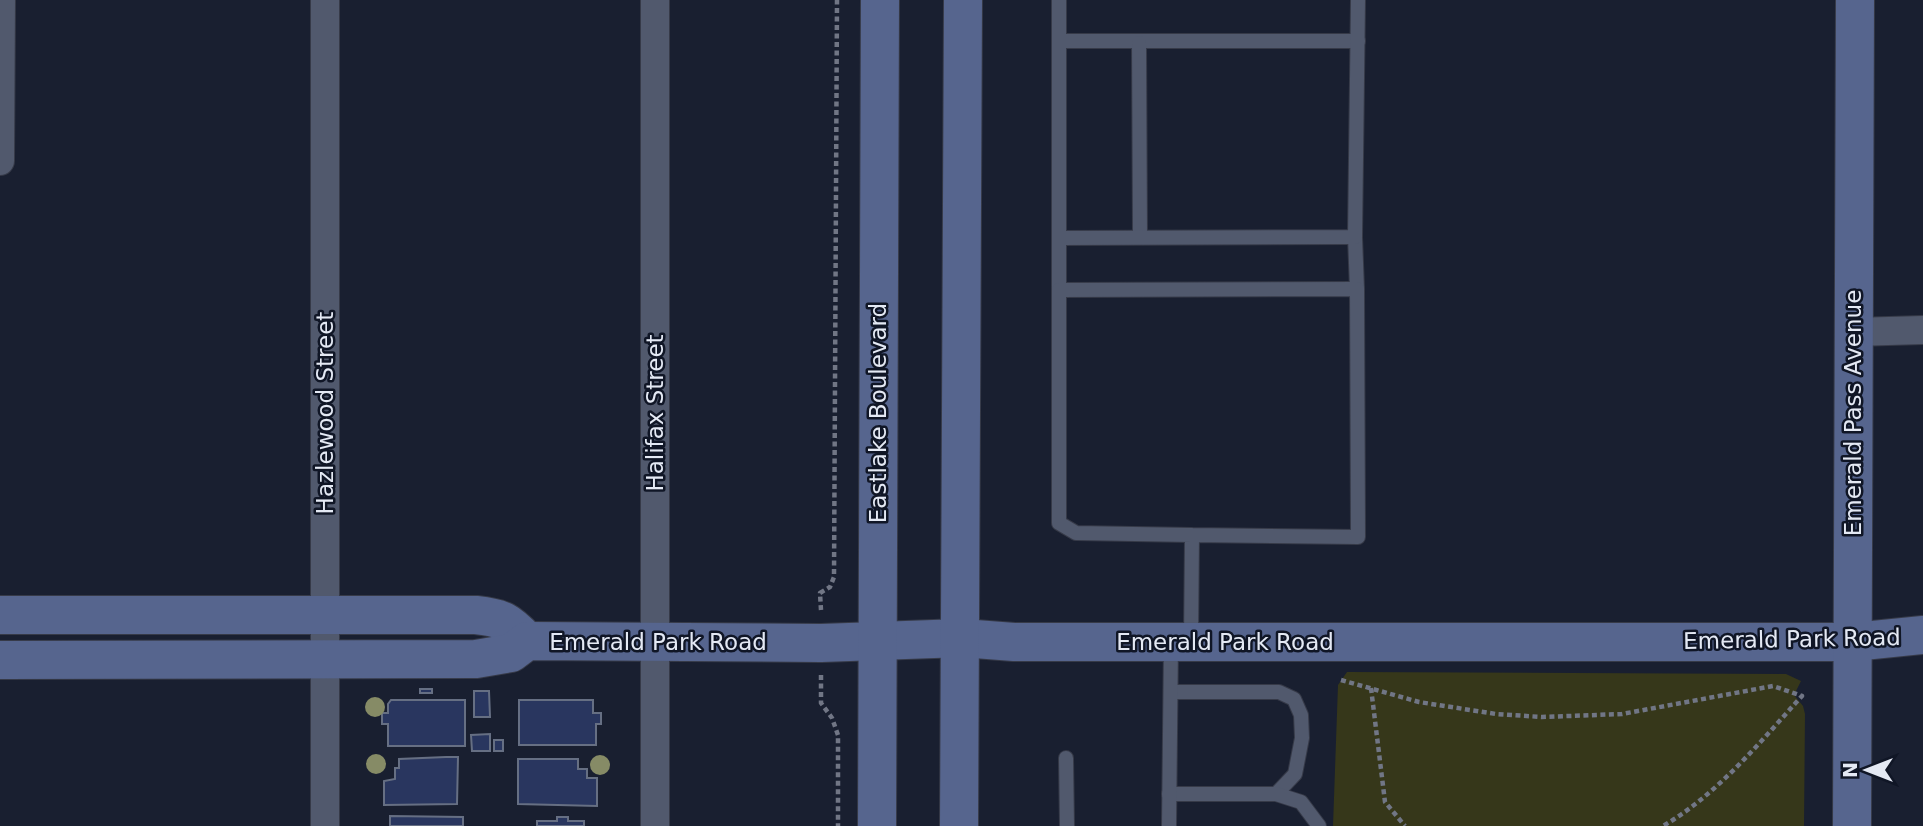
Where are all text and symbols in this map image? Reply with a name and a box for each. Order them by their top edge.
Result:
street label: Emerald Pass Avenue [1840,290,1866,536]
street label: Eastlake Boulevard [865,303,891,523]
street label: Hazlewood Street [312,312,338,514]
street label: Halifax Street [642,334,668,492]
street label: Emerald Park Road [1683,624,1901,654]
street label: Emerald Park Road [549,629,767,655]
street label: Emerald Park Road [1116,629,1334,655]
north arrow [1832,735,1902,805]
text: N [1839,762,1861,778]

